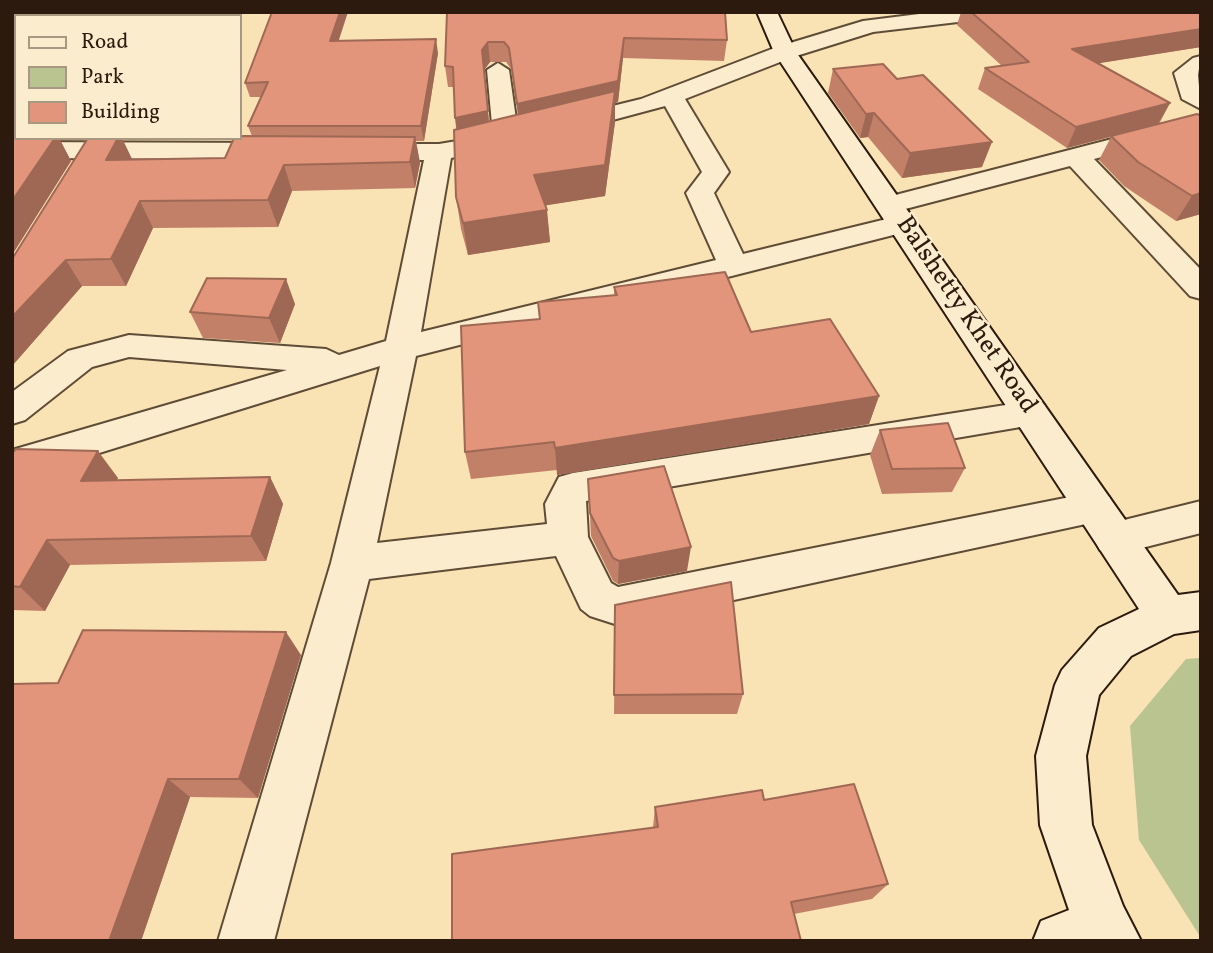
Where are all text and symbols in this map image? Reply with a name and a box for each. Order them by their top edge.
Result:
legend [14,14,242,140]
text: Road [81,28,128,57]
text: Park [81,63,124,92]
text: Building [81,98,160,127]
street label: Balshetty Khet Road [887,211,1043,421]

